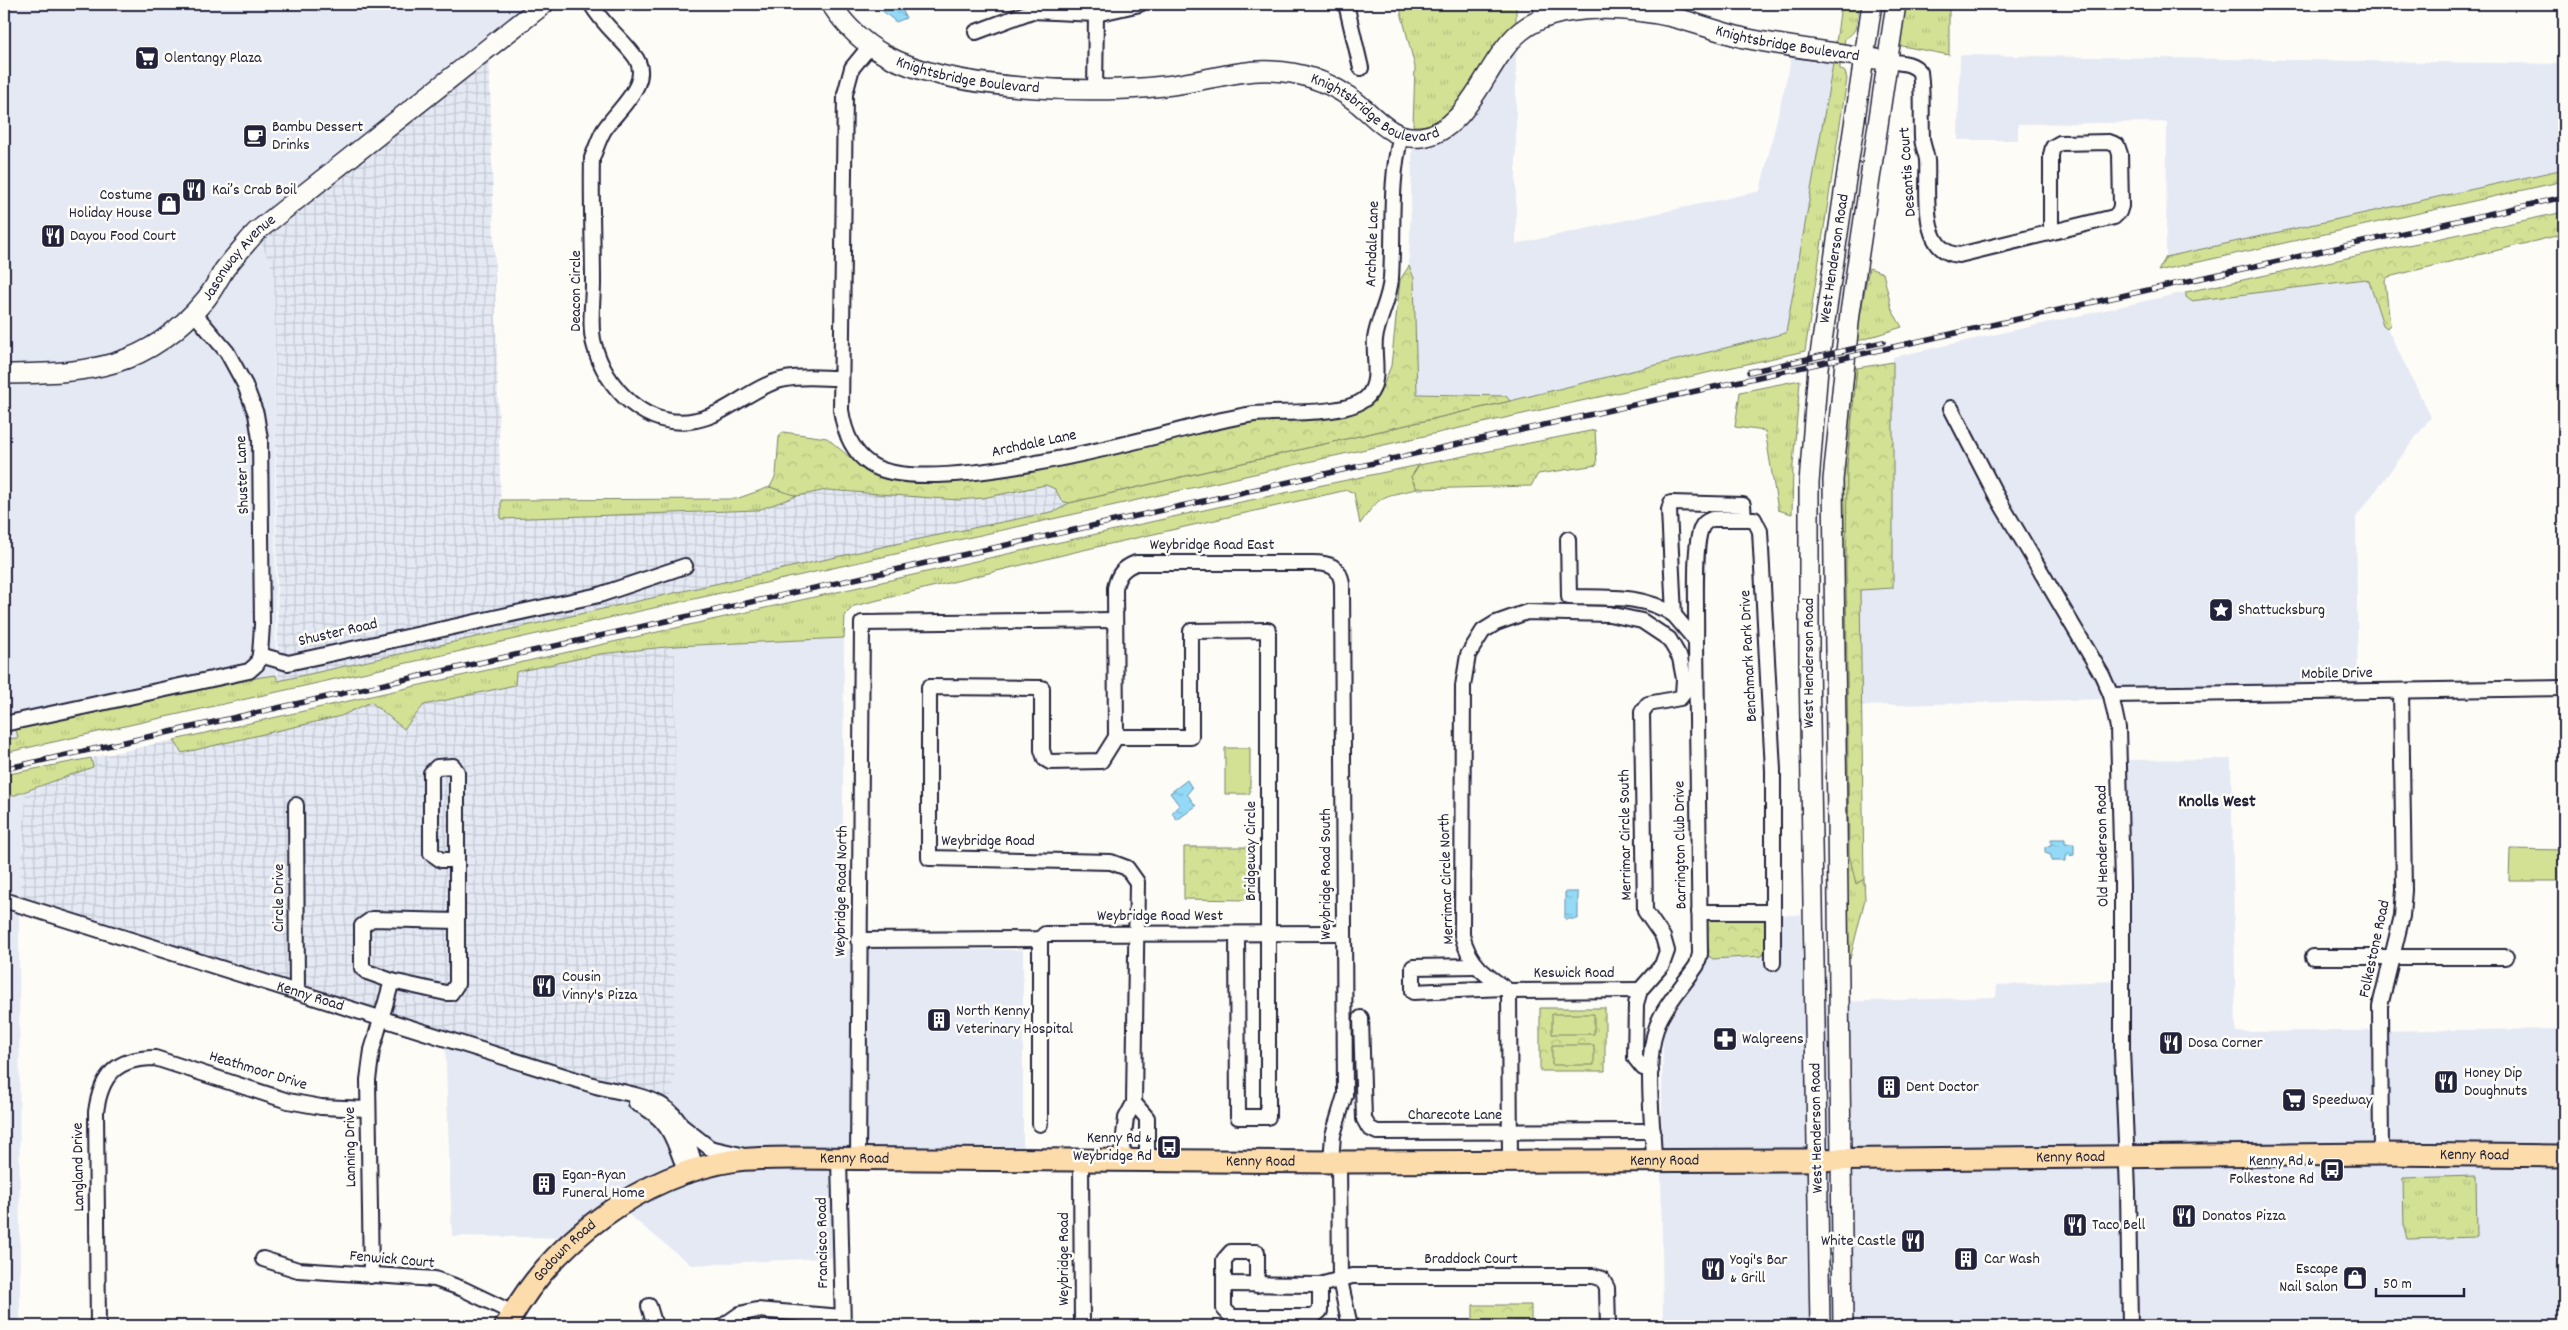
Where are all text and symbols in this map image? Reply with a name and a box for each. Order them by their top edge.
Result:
street label: Knightsbridge Boulevard [1713,19,1861,68]
supermarket icon: Olentangy Plaza [134,45,160,71]
place label: Olentangy Plaza [164,47,262,70]
street label: Knightsbridge Boulevard [892,50,1040,100]
street label: Knightsbridge Boulevard [1308,67,1443,149]
place label: Bambu Dessert Drinks [272,116,363,157]
cafe icon: Bambu Dessert Drinks [242,123,268,149]
street label: Desantis Court [1893,126,1923,218]
restaurant icon: Kai’s Crab Boil [181,177,207,203]
place label: Kai’s Crab Boil [212,179,297,202]
place label: Costume Holiday House [69,184,152,225]
shop icon: Costume Holiday House [156,191,182,217]
street label: West Henderson Road [1813,192,1855,325]
street label: Archdale Lane [1360,200,1386,288]
street label: Jasonway Avenue [197,209,281,306]
restaurant icon: Dayou Food Court [40,223,66,249]
place label: Dayou Food Court [70,225,176,248]
street label: Deacon Circle [565,250,588,332]
street label: Archdale Lane [989,424,1079,464]
street label: Shuster Lane [230,435,256,515]
street label: Weybridge Road East [1150,534,1274,557]
street label: Benchmark Park Drive [1734,589,1764,723]
place icon: Shattucksburg [2208,597,2234,623]
street label: West Henderson Road [1798,598,1821,728]
place label: Shattucksburg [2238,599,2325,622]
street label: Shuster Road [296,613,380,653]
street label: Mobile Drive [2301,662,2373,686]
street label: Merrimar Circle South [1613,769,1639,901]
street label: Barrington Club Drive [1668,781,1694,909]
street label: Old Henderson Road [2090,785,2116,907]
district label: Knolls West [2178,790,2256,815]
street label: Bridgeway Circle [1240,801,1263,901]
street label: Weybridge Road South [1315,808,1338,940]
street label: Merrimar Circle North [1433,813,1461,945]
street label: Weybridge Road North [829,825,855,957]
street label: Weybridge Road [941,830,1035,853]
street label: Circle Drive [268,864,291,932]
street label: Folkestone Road [2353,898,2397,1000]
street label: Weybridge Road West [1097,905,1223,928]
street label: Keswick Road [1534,962,1614,985]
place label: Cousin Vinny's Pizza [562,966,638,1007]
restaurant icon: Cousin Vinny's Pizza [531,973,557,999]
street label: Kenny Road [274,975,347,1018]
place label: North Kenny Veterinary Hospital [956,1000,1073,1041]
building icon: North Kenny Veterinary Hospital [926,1007,952,1033]
pharmacy icon: Walgreens [1712,1026,1738,1052]
place label: Walgreens [1742,1028,1804,1051]
restaurant icon: Dosa Corner [2158,1030,2184,1056]
place label: Dosa Corner [2188,1032,2263,1055]
street label: Heathmoor Drive [206,1045,310,1097]
place label: Honey Dip Doughnuts [2464,1062,2528,1103]
street label: West Henderson Road [1804,1063,1830,1193]
restaurant icon: Honey Dip Doughnuts [2433,1069,2459,1095]
building icon: Dent Doctor [1876,1074,1902,1100]
place label: Dent Doctor [1906,1076,1979,1099]
supermarket icon: Speedway [2281,1087,2307,1113]
place label: Speedway [2312,1089,2373,1112]
street label: Charecote Lane [1408,1104,1502,1127]
street label: Lanning Drive [339,1106,363,1188]
street label: Langland Drive [67,1122,91,1212]
place label: Kenny Rd & Weybridge Rd [1073,1127,1152,1168]
bus stop icon: Kenny Rd & Weybridge Rd [1156,1134,1182,1160]
street label: Kenny Road [2440,1143,2509,1167]
street label: Kenny Road [2036,1145,2105,1169]
street label: Kenny Road [820,1147,889,1170]
street label: Kenny Road [1630,1149,1699,1172]
street label: Kenny Road [1226,1150,1295,1173]
place label: Kenny Rd & Folkestone Rd [2229,1150,2314,1191]
bus stop icon: Kenny Rd & Folkestone Rd [2319,1157,2345,1183]
place label: Egan-Ryan Funeral Home [562,1164,645,1205]
building icon: Egan-Ryan Funeral Home [531,1171,557,1197]
street label: Francisco Road [811,1197,835,1289]
restaurant icon: Donatos Pizza [2171,1203,2197,1229]
place label: Donatos Pizza [2202,1205,2286,1228]
street label: Weybridge Road [1053,1212,1076,1306]
restaurant icon: Taco Bell [2062,1212,2088,1238]
street label: Godown Road [528,1214,601,1287]
place label: Taco Bell [2092,1214,2146,1237]
restaurant icon: White Castle [1900,1228,1926,1254]
place label: White Castle [1821,1230,1896,1253]
street label: Fenwick Court [349,1245,436,1275]
building icon: Car Wash [1953,1246,1979,1272]
street label: Braddock Court [1424,1248,1518,1271]
place label: Car Wash [1984,1248,2040,1271]
place label: Yogi's Bar & Grill [1730,1249,1788,1290]
restaurant icon: Yogi's Bar & Grill [1700,1256,1726,1282]
place label: Escape Nail Salon [2279,1258,2338,1299]
shop icon: Escape Nail Salon [2342,1265,2368,1291]
scale bar [2376,1265,2463,1297]
text: 50 m [2383,1274,2412,1296]

